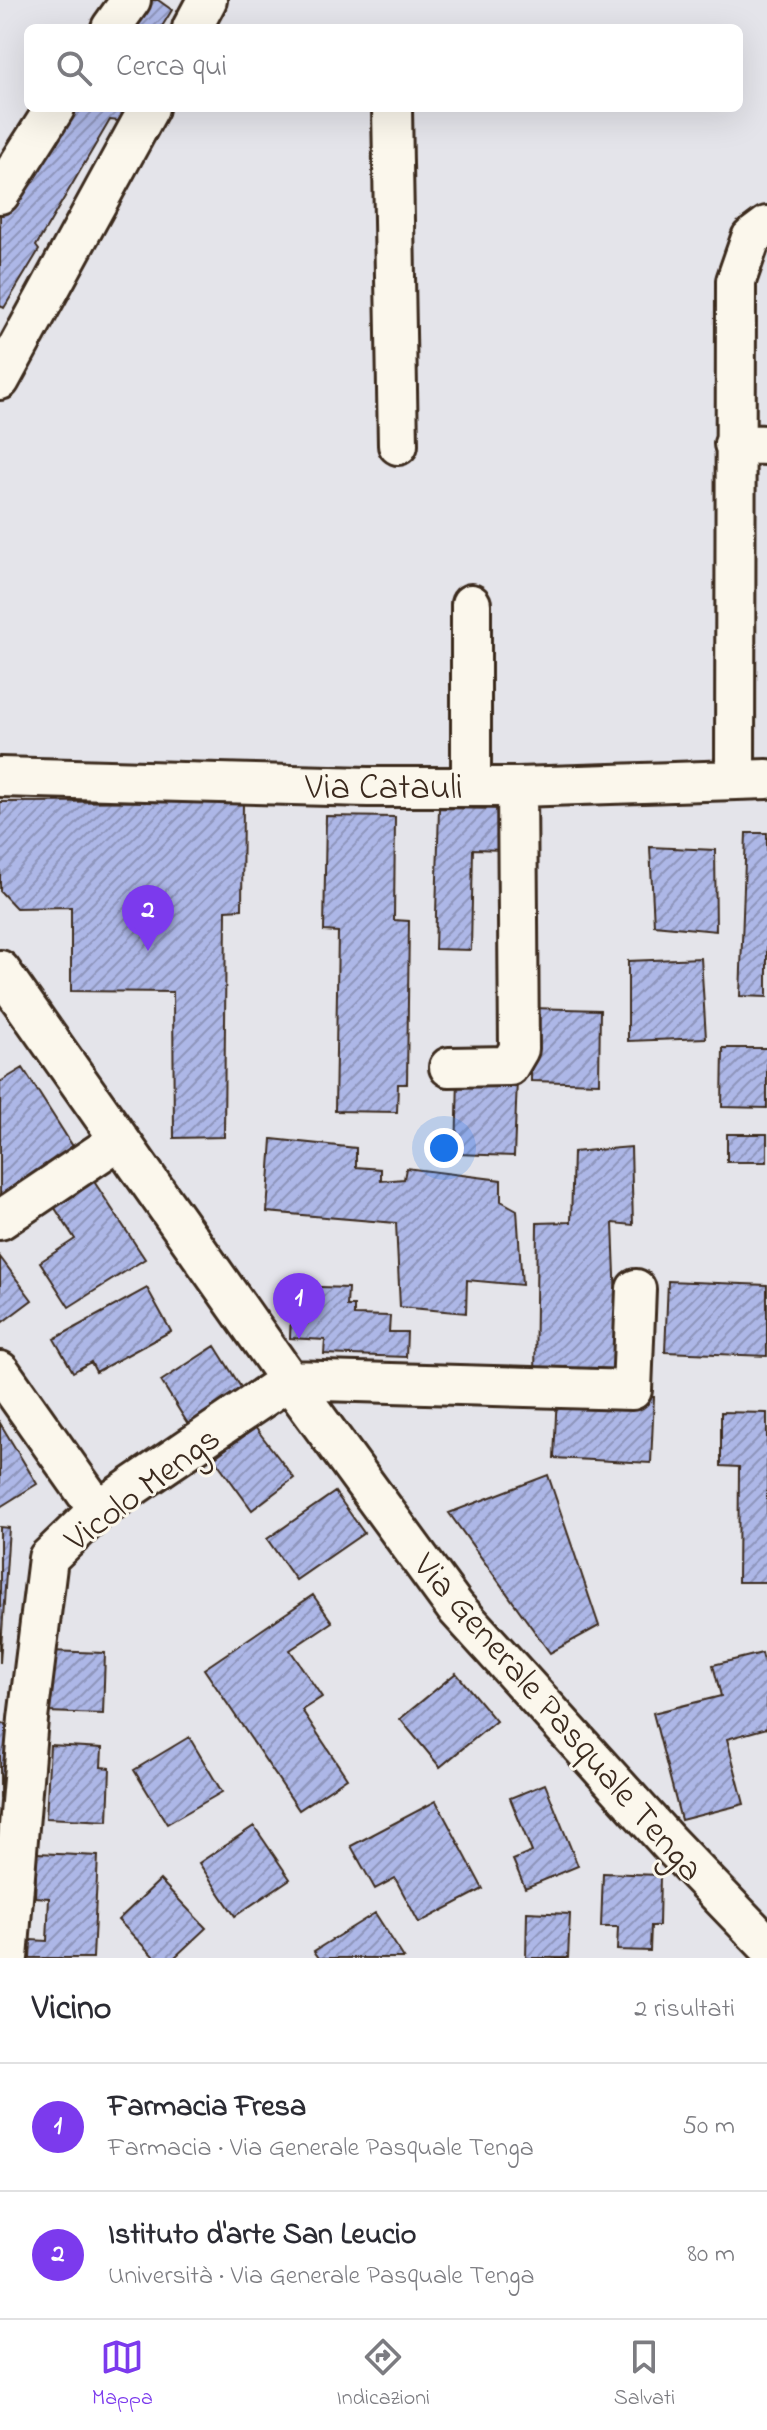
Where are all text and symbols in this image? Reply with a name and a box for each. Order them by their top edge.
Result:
search box [24,24,743,112]
icon: search [52,46,96,90]
text: Cerca qui [116,46,227,90]
street label: Via Catauli [304,763,463,816]
pin: 2 [122,885,174,951]
your location [424,1128,464,1168]
pin: 1 [273,1273,325,1339]
street label: Vicolo Mengs [54,1414,233,1567]
street label: Via Generale Pasquale Tenga [398,1542,715,1895]
text: Vicino [32,1985,111,2035]
text: 2 risultati [634,1991,735,2029]
text: Farmacia Fresa [108,2086,306,2130]
text: 1 [54,2108,62,2146]
text: 50 m [682,2108,735,2146]
text: Farmacia · Via Generale Pasquale Tenga [108,2130,534,2168]
text: Istituto d'arte San Leucio [108,2214,416,2258]
text: 2 [52,2236,64,2274]
text: 80 m [687,2236,735,2274]
text: Università · Via Generale Pasquale Tenga [108,2258,535,2296]
tab: Mappa [92,2335,153,2415]
tab: Indicazioni [337,2335,430,2415]
tab: Salvati [614,2335,675,2415]

